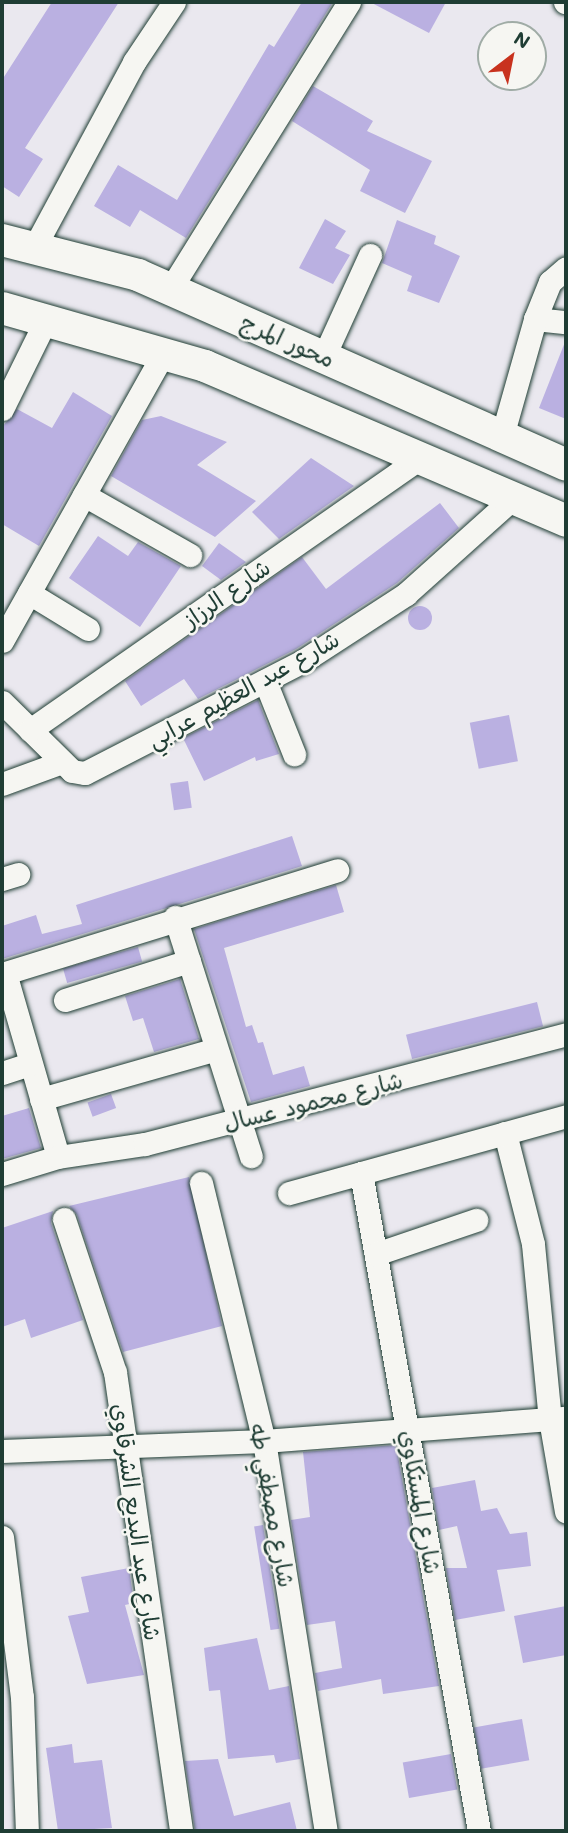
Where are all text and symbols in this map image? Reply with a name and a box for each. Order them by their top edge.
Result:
north arrow [477,21,547,91]
text: N [510,25,535,54]
street label: محور المرج [237,307,339,373]
street label: شارع الرزاز [177,553,275,633]
street label: شارع عبد العظيم عرابي [142,625,344,753]
street label: شارع محمود عسال [221,1065,405,1137]
street label: شارع عبد البديع الشرقاوي [107,1402,167,1642]
street label: شارع مصطفي طه [245,1421,301,1589]
street label: شارع المستكاوي [395,1428,447,1576]

